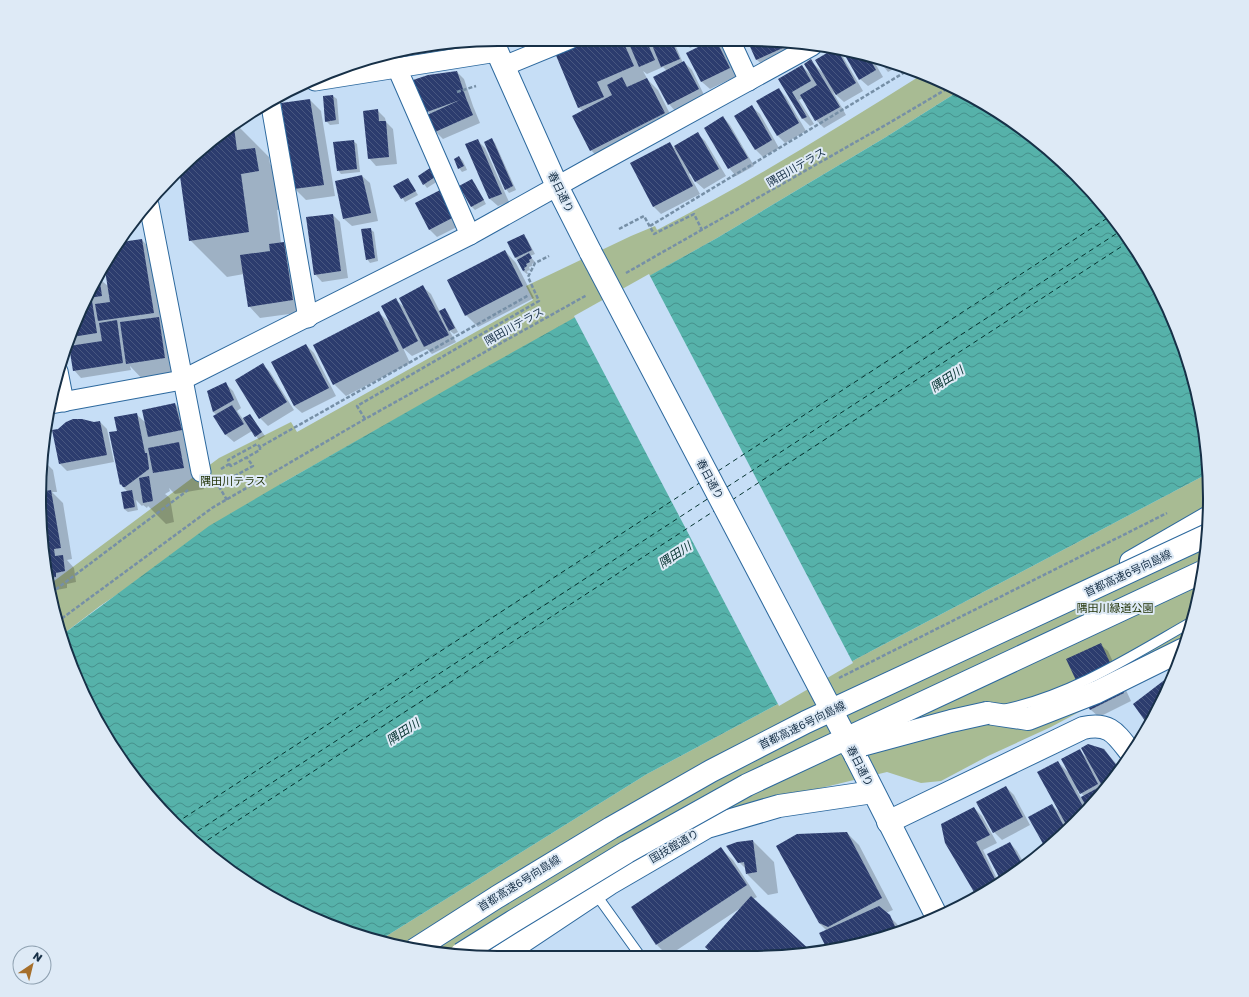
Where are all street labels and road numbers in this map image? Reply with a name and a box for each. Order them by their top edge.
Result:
street label: 隅田川テラス [764,144,827,189]
street label: 春日通り [546,169,577,214]
street label: 隅田川テラス [482,304,546,347]
street label: 春日通り [694,456,727,501]
street label: 首都高速6号向島線 [1082,547,1173,598]
street label: 首都高速6号向島線 [756,698,847,751]
street label: 春日通り [845,743,876,788]
street label: 国技館通り [647,826,701,865]
street label: 首都高速6号向島線 [475,852,562,913]

